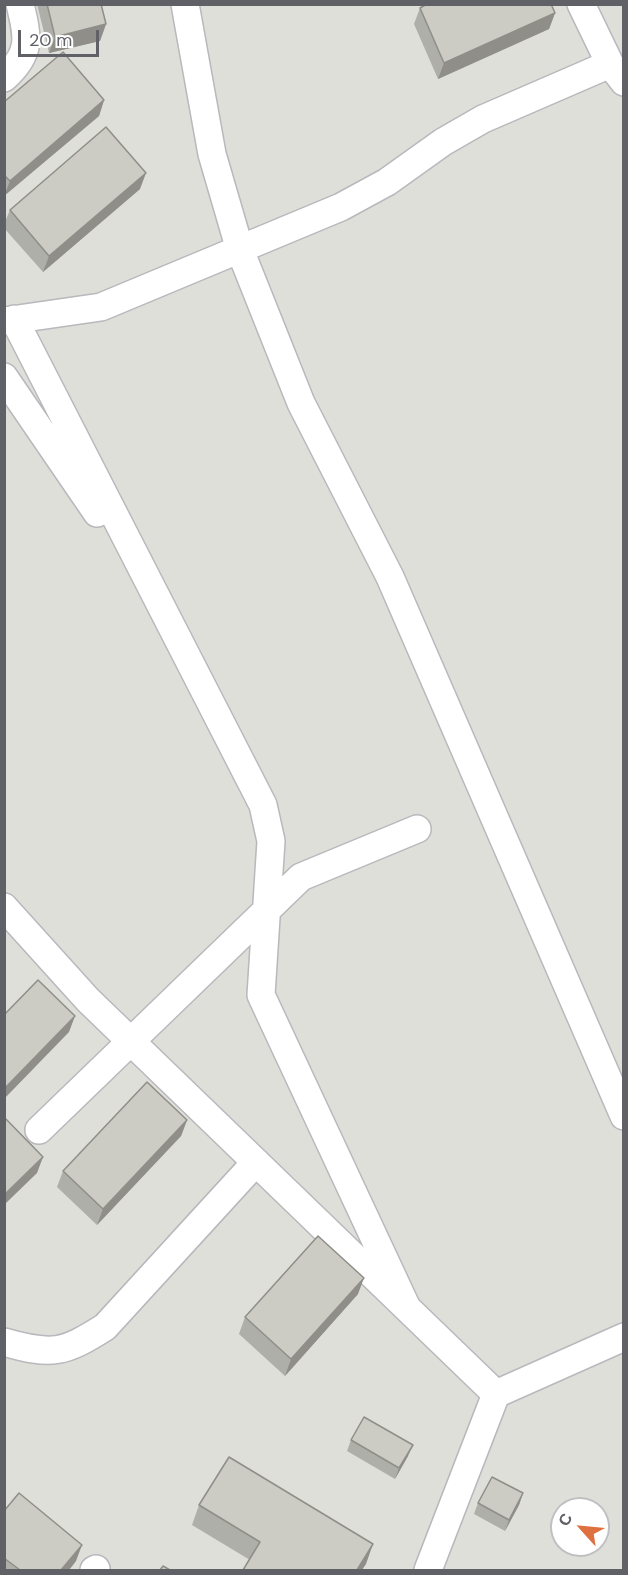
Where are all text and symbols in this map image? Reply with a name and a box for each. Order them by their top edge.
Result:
scale bar [21,18,102,56]
text: 20 m [29,28,72,52]
north arrow [550,1497,610,1557]
text: С [553,1510,577,1529]

